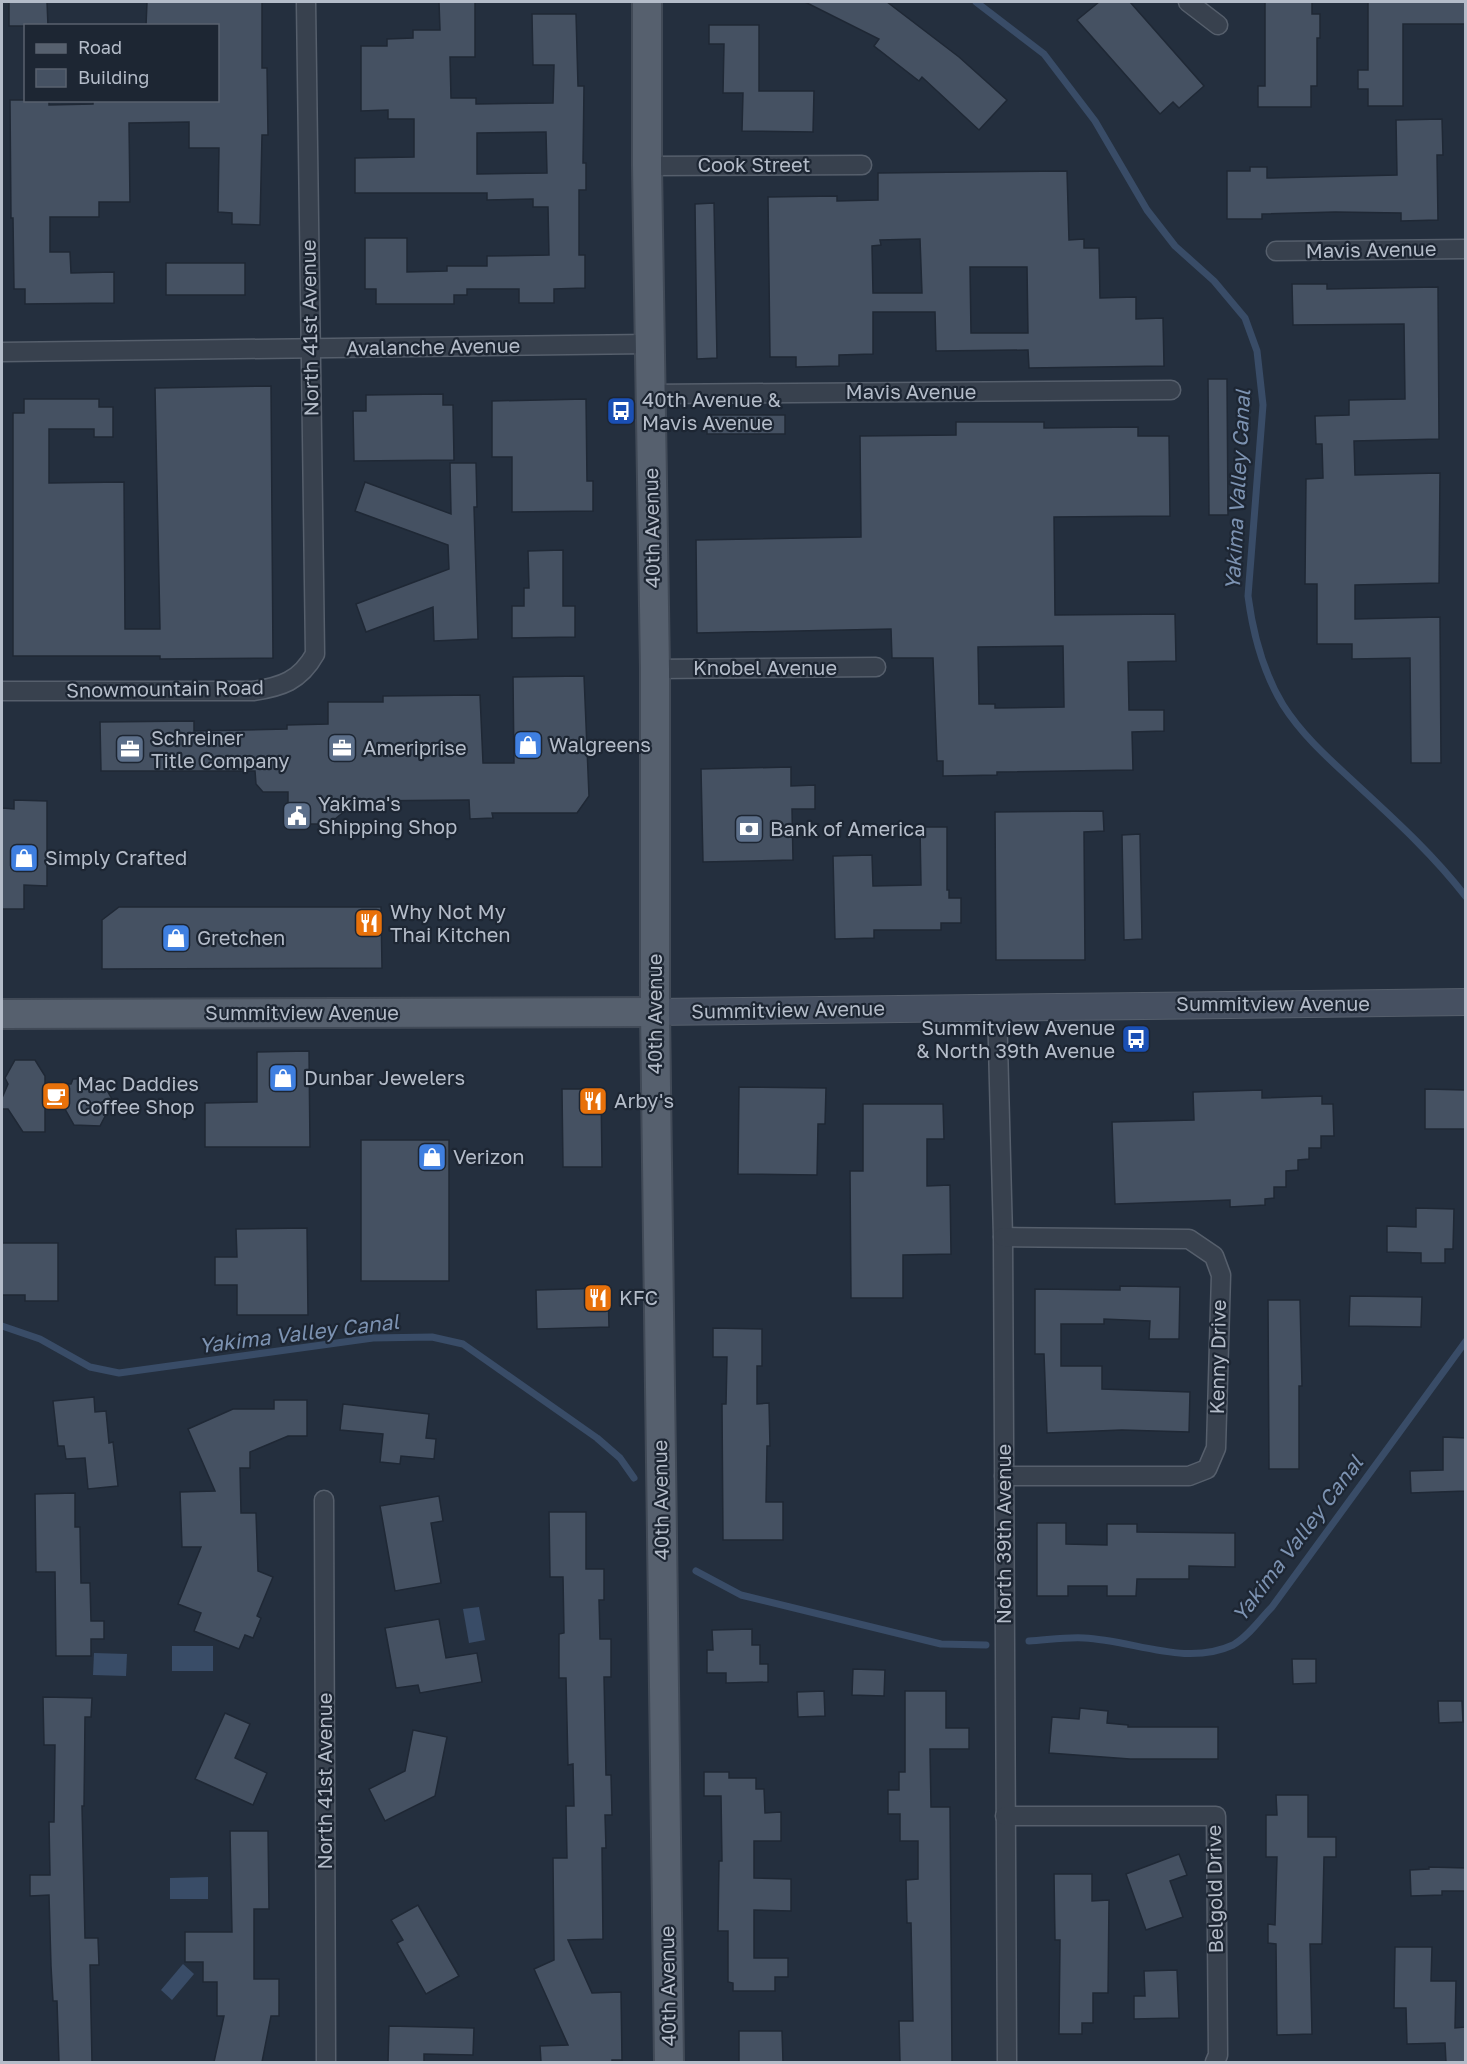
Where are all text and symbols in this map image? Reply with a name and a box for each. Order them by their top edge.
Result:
legend [24,24,219,102]
text: Road [78,36,122,58]
text: Building [78,66,149,88]
street label: Cook Street [697,152,811,176]
street label: Mavis Avenue [1305,236,1437,262]
street label: North 41st Avenue [295,239,323,417]
street label: Avalanche Avenue [346,332,520,360]
street label: Mavis Avenue [846,379,976,403]
place label: 40th Avenue & Mavis Avenue [642,387,781,434]
water label: Yakima Valley Canal [1219,388,1255,591]
bus stop icon: 40th Avenue & Mavis Avenue [605,395,637,427]
street label: 40th Avenue [638,468,664,588]
street label: Knobel Avenue [693,655,837,679]
street label: Snowmountain Road [66,674,264,702]
place label: Schreiner Title Company [151,725,290,772]
shop icon: Walgreens [512,729,544,761]
office icon: Ameriprise [326,732,358,764]
place label: Walgreens [549,732,651,756]
office icon: Schreiner Title Company [114,733,146,765]
place label: Ameriprise [363,735,467,759]
place label: Yakima's Shipping Shop [318,791,457,838]
public building icon: Yakima's Shipping Shop [281,800,313,832]
bank icon: Bank of America [733,813,765,845]
place label: Bank of America [770,816,925,840]
shop icon: Simply Crafted [8,842,40,874]
place label: Simply Crafted [45,845,187,869]
place label: Why Not My Thai Kitchen [390,899,511,946]
restaurant icon: Why Not My Thai Kitchen [353,907,385,939]
shop icon: Gretchen [160,922,192,954]
place label: Gretchen [197,925,285,949]
street label: 40th Avenue [642,954,666,1074]
street label: Summitview Avenue [1176,991,1370,1015]
street label: Summitview Avenue [691,995,885,1023]
street label: Summitview Avenue [205,1000,399,1024]
place label: Summitview Avenue & North 39th Avenue [916,1015,1115,1062]
bus stop icon: Summitview Avenue & North 39th Avenue [1120,1023,1152,1055]
shop icon: Dunbar Jewelers [267,1062,299,1094]
place label: Dunbar Jewelers [304,1065,465,1089]
place label: Mac Daddies Coffee Shop [77,1071,199,1118]
cafe icon: Mac Daddies Coffee Shop [40,1080,72,1112]
restaurant icon: Arby's [577,1085,609,1117]
place label: Arby's [614,1088,674,1112]
shop icon: Verizon [416,1141,448,1173]
place label: Verizon [453,1144,524,1168]
restaurant icon: KFC [582,1282,614,1314]
place label: KFC [619,1285,658,1309]
street label: Kenny Drive [1204,1299,1230,1415]
water label: Yakima Valley Canal [197,1308,402,1358]
street label: 40th Avenue [647,1440,673,1560]
street label: North 39th Avenue [991,1444,1015,1624]
water label: Yakima Valley Canal [1226,1449,1369,1627]
street label: North 41st Avenue [312,1693,336,1869]
street label: Belgold Drive [1201,1825,1227,1953]
street label: 40th Avenue [654,1926,680,2046]

